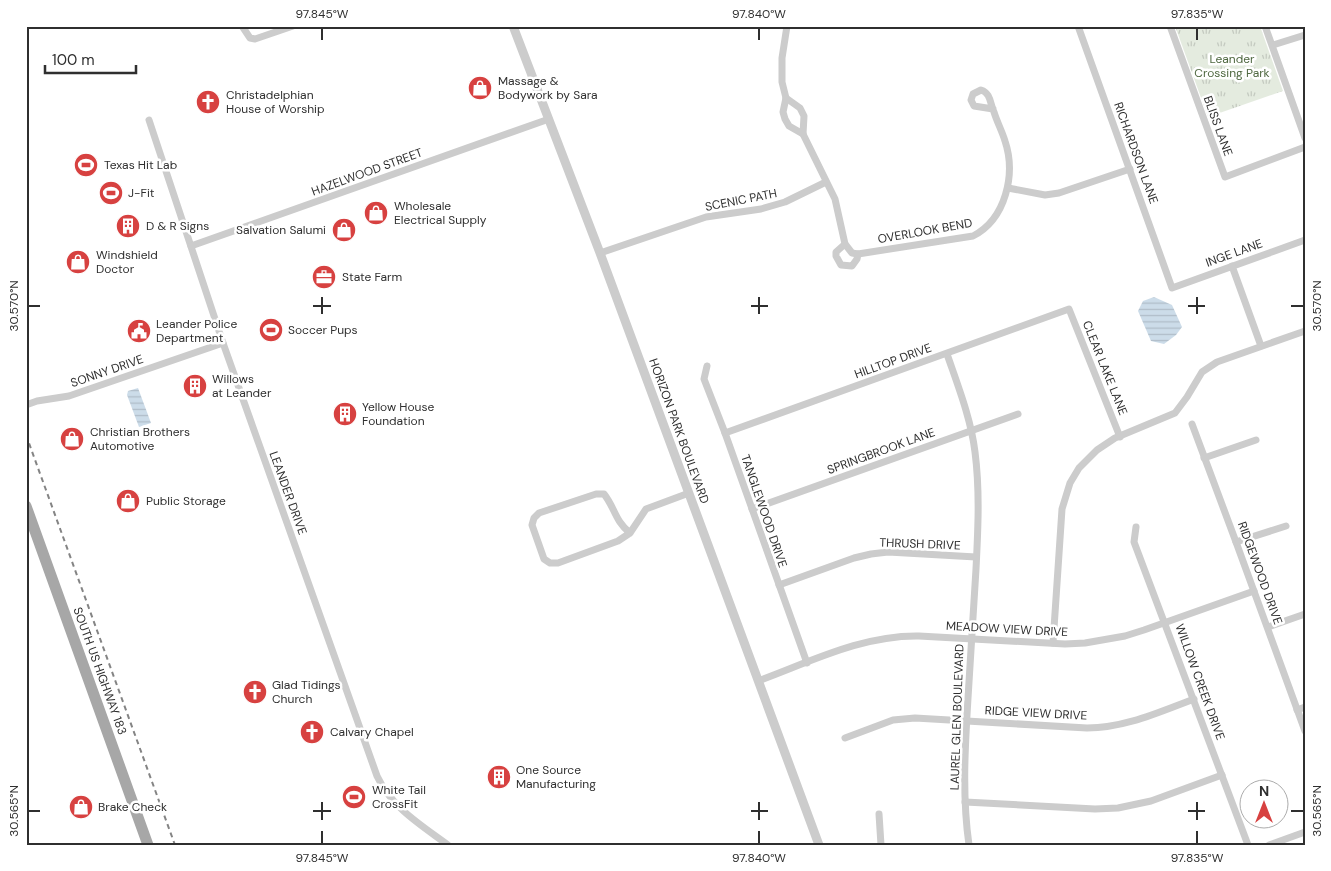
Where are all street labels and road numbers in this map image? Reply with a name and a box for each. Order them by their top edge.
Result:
street label: BLISS LANE [1200,94,1236,158]
street label: RICHARDSON LANE [1110,100,1162,206]
street label: HAZELWOOD STREET [309,144,425,200]
street label: SCENIC PATH [704,185,778,215]
street label: OVERLOOK BEND [876,215,974,247]
street label: INGE LANE [1203,235,1265,271]
street label: CLEAR LAKE LANE [1079,318,1131,418]
street label: HILLTOP DRIVE [852,340,934,382]
street label: SONNY DRIVE [68,351,146,391]
street label: HORIZON PARK BOULEVARD [645,356,713,506]
street label: SPRINGBROOK LANE [825,424,937,478]
street label: LEANDER DRIVE [265,449,311,537]
street label: TANGLEWOOD DRIVE [737,452,791,570]
street label: RIDGEWOOD DRIVE [1234,519,1286,627]
street label: THRUSH DRIVE [879,535,961,553]
street label: SOUTH US HIGHWAY 183 [69,605,131,737]
street label: MEADOW VIEW DRIVE [946,618,1069,640]
street label: WILLOW CREEK DRIVE [1172,622,1229,743]
street label: LAUREL GLEN BOULEVARD [946,643,968,791]
street label: RIDGE VIEW DRIVE [984,702,1088,724]

